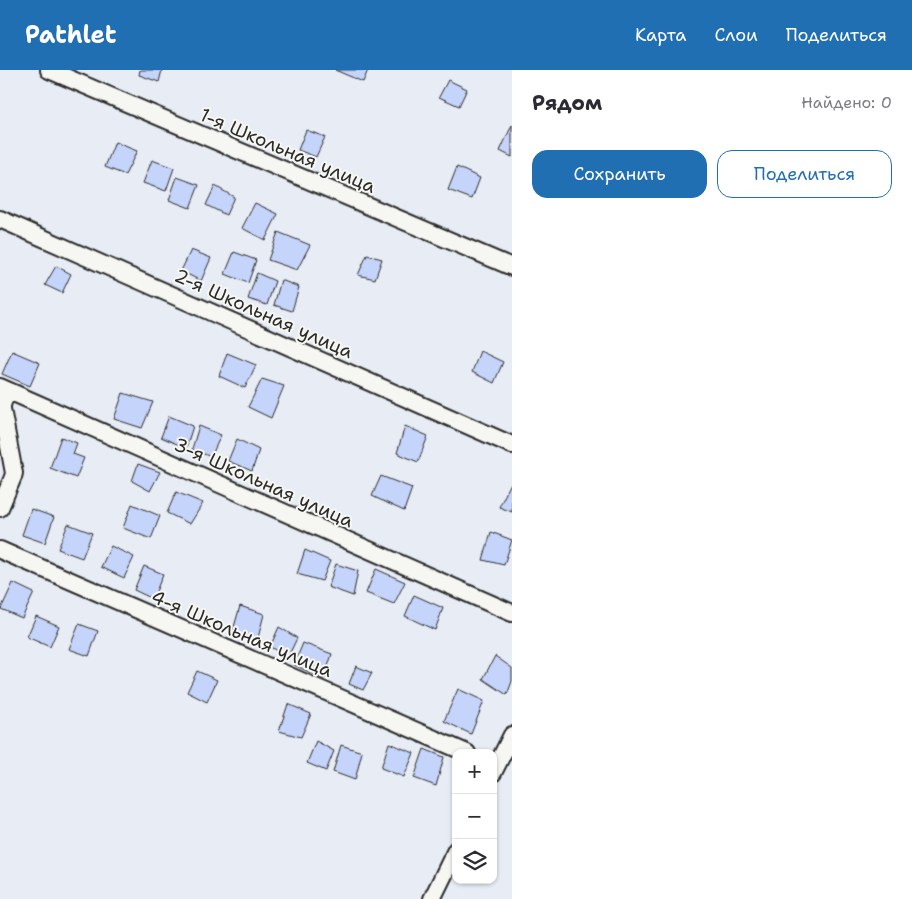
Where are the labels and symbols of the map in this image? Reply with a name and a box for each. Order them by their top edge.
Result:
street label: 1-я Школьная улица [196,102,380,199]
street label: 2-я Школьная улица [170,263,357,364]
street label: 3-я Школьная улица [170,432,358,533]
street label: 4-я Школьная улица [147,584,336,683]

